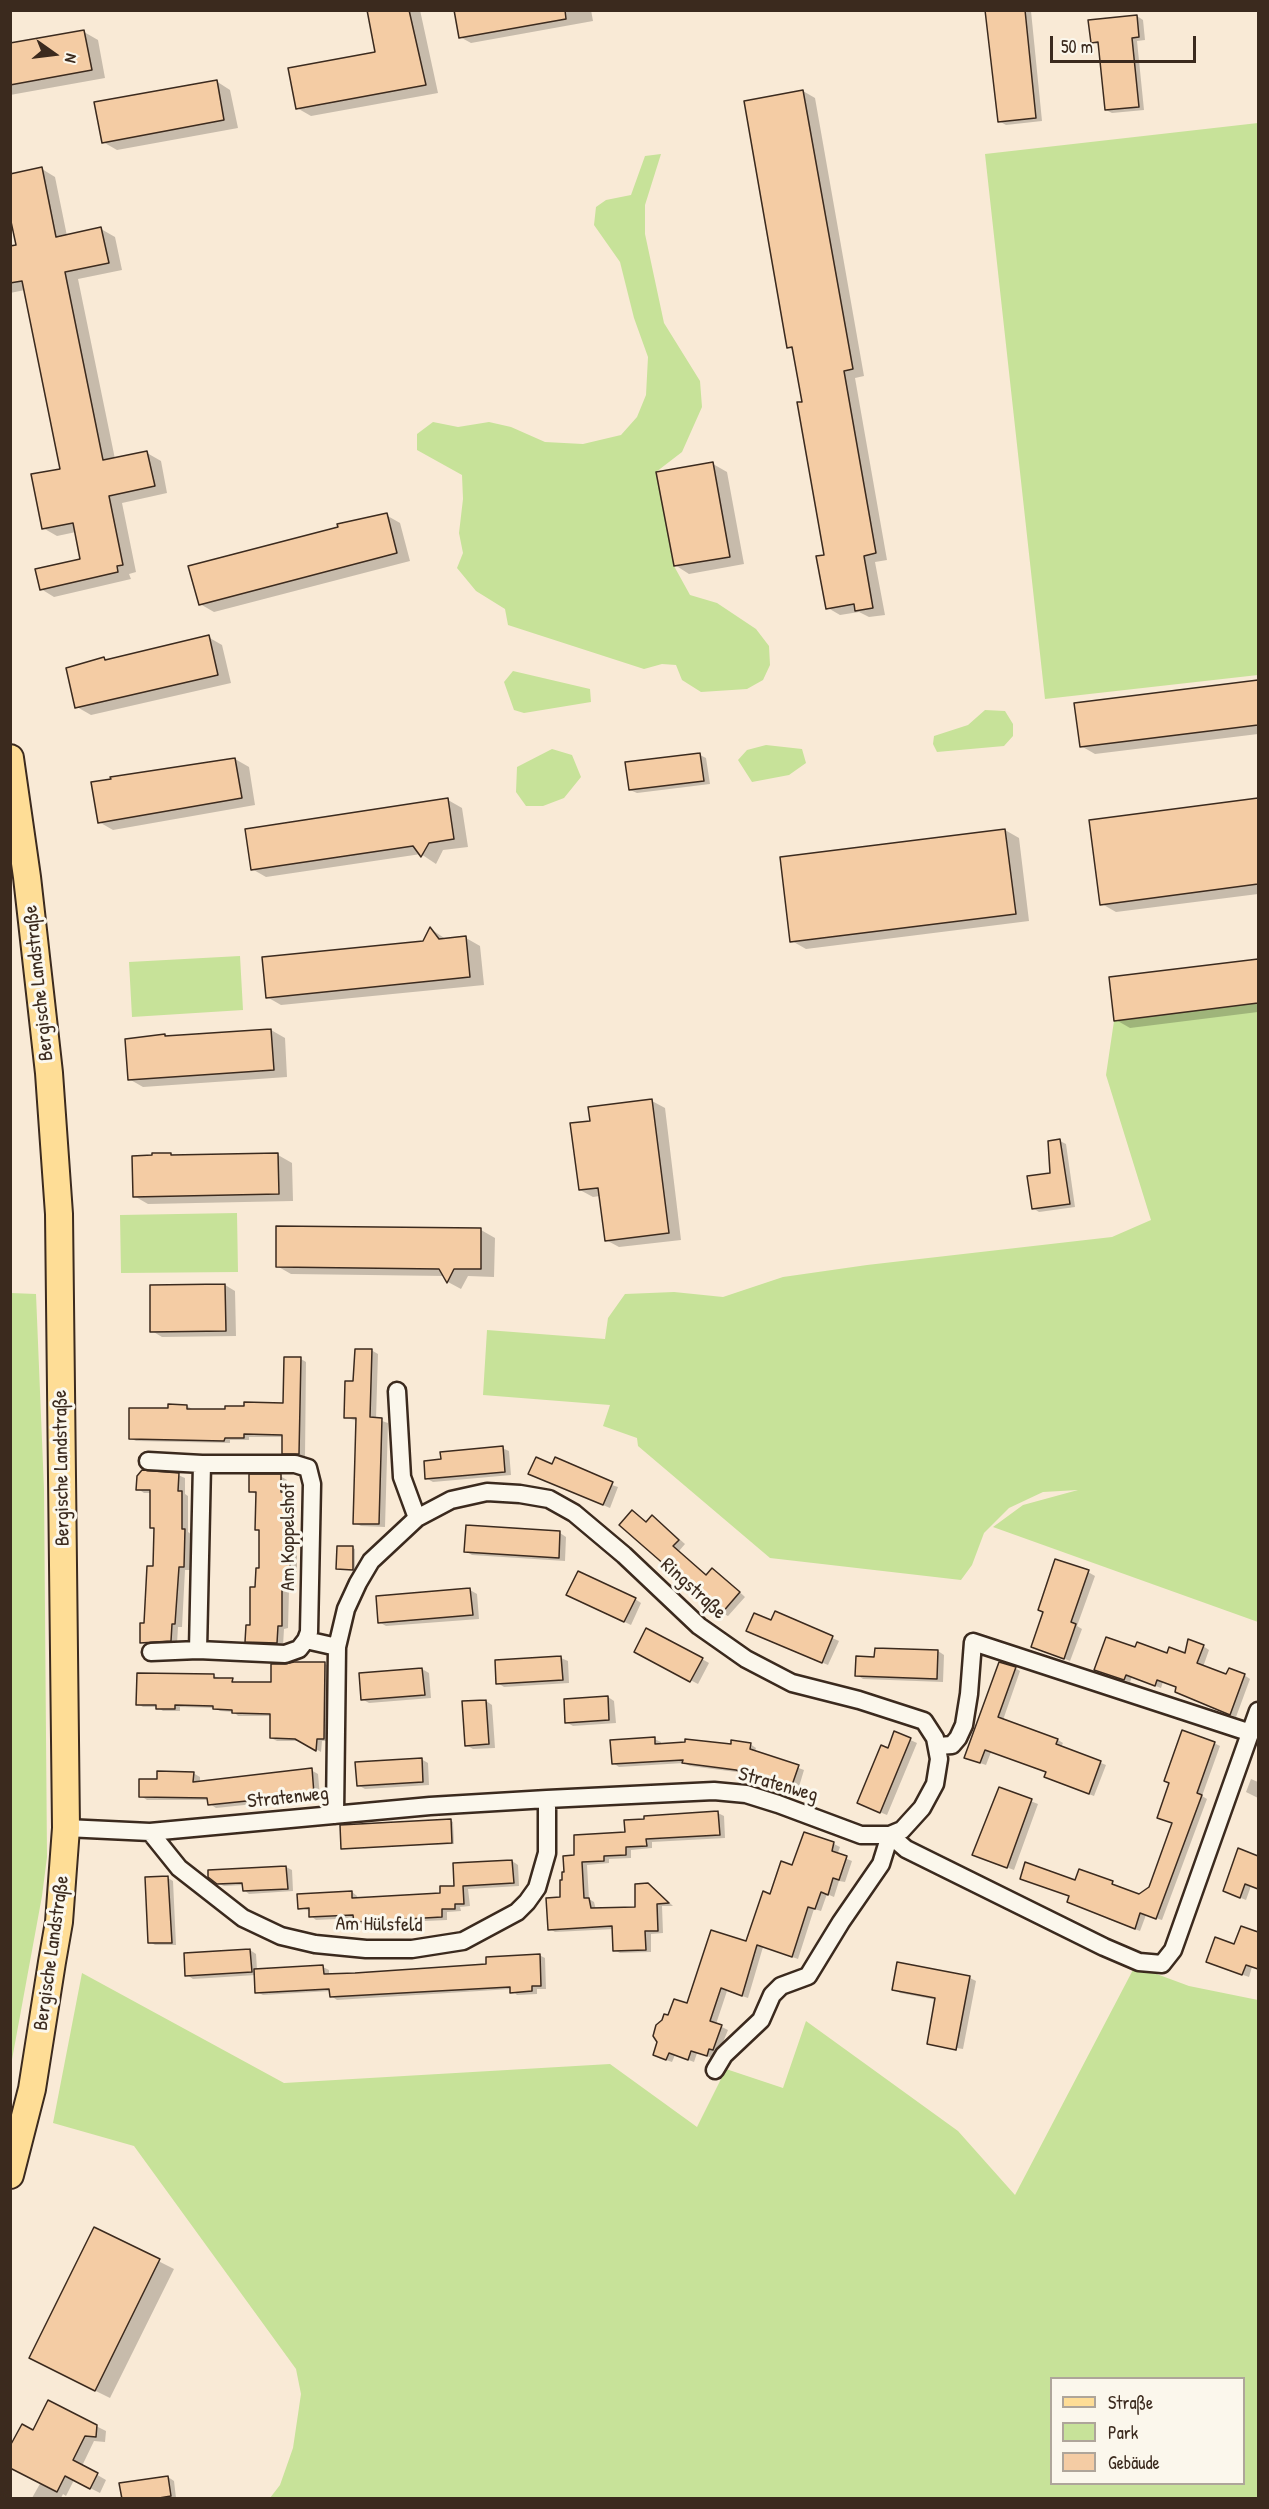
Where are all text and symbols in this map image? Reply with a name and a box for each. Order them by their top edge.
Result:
north arrow [24,24,84,84]
scale bar [1053,24,1198,62]
text: 50 m [1061,34,1093,59]
text: N [60,52,83,65]
street label: Bergische Landstraße [19,904,59,1062]
street label: Bergische Landstraße [49,1390,75,1546]
street label: Am Koppelshof [277,1483,301,1591]
street label: Ringstraße [655,1553,731,1625]
street label: Stratenweg [735,1762,821,1808]
street label: Stratenweg [246,1782,330,1814]
street label: Bergische Landstraße [29,1874,75,2032]
street label: Am Hülsfeld [335,1912,423,1938]
legend [1050,2377,1245,2485]
text: Straße [1108,2390,1153,2415]
text: Park [1108,2420,1138,2445]
text: Gebäude [1108,2450,1160,2475]

